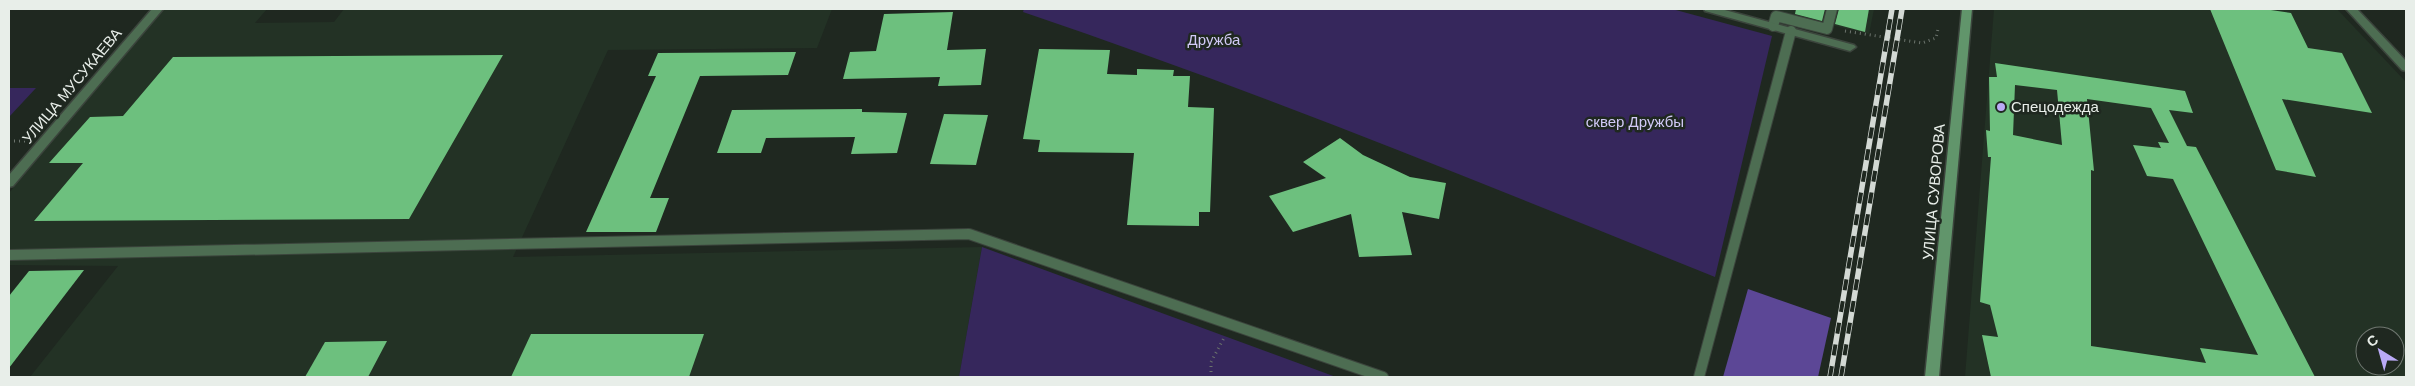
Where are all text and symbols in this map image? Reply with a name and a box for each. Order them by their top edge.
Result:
street label: УЛИЦА МУСУКАЕВА [18,25,125,147]
park label: Дружба [1188,31,1241,48]
place label: Спецодежда [2011,98,2099,115]
marker: Спецодежда [1995,101,2007,113]
park label: сквер Дружбы [1586,113,1684,130]
street label: УЛИЦА СУВОРОВА [1919,123,1948,261]
north arrow [2355,326,2405,376]
text: С [2363,331,2381,350]

